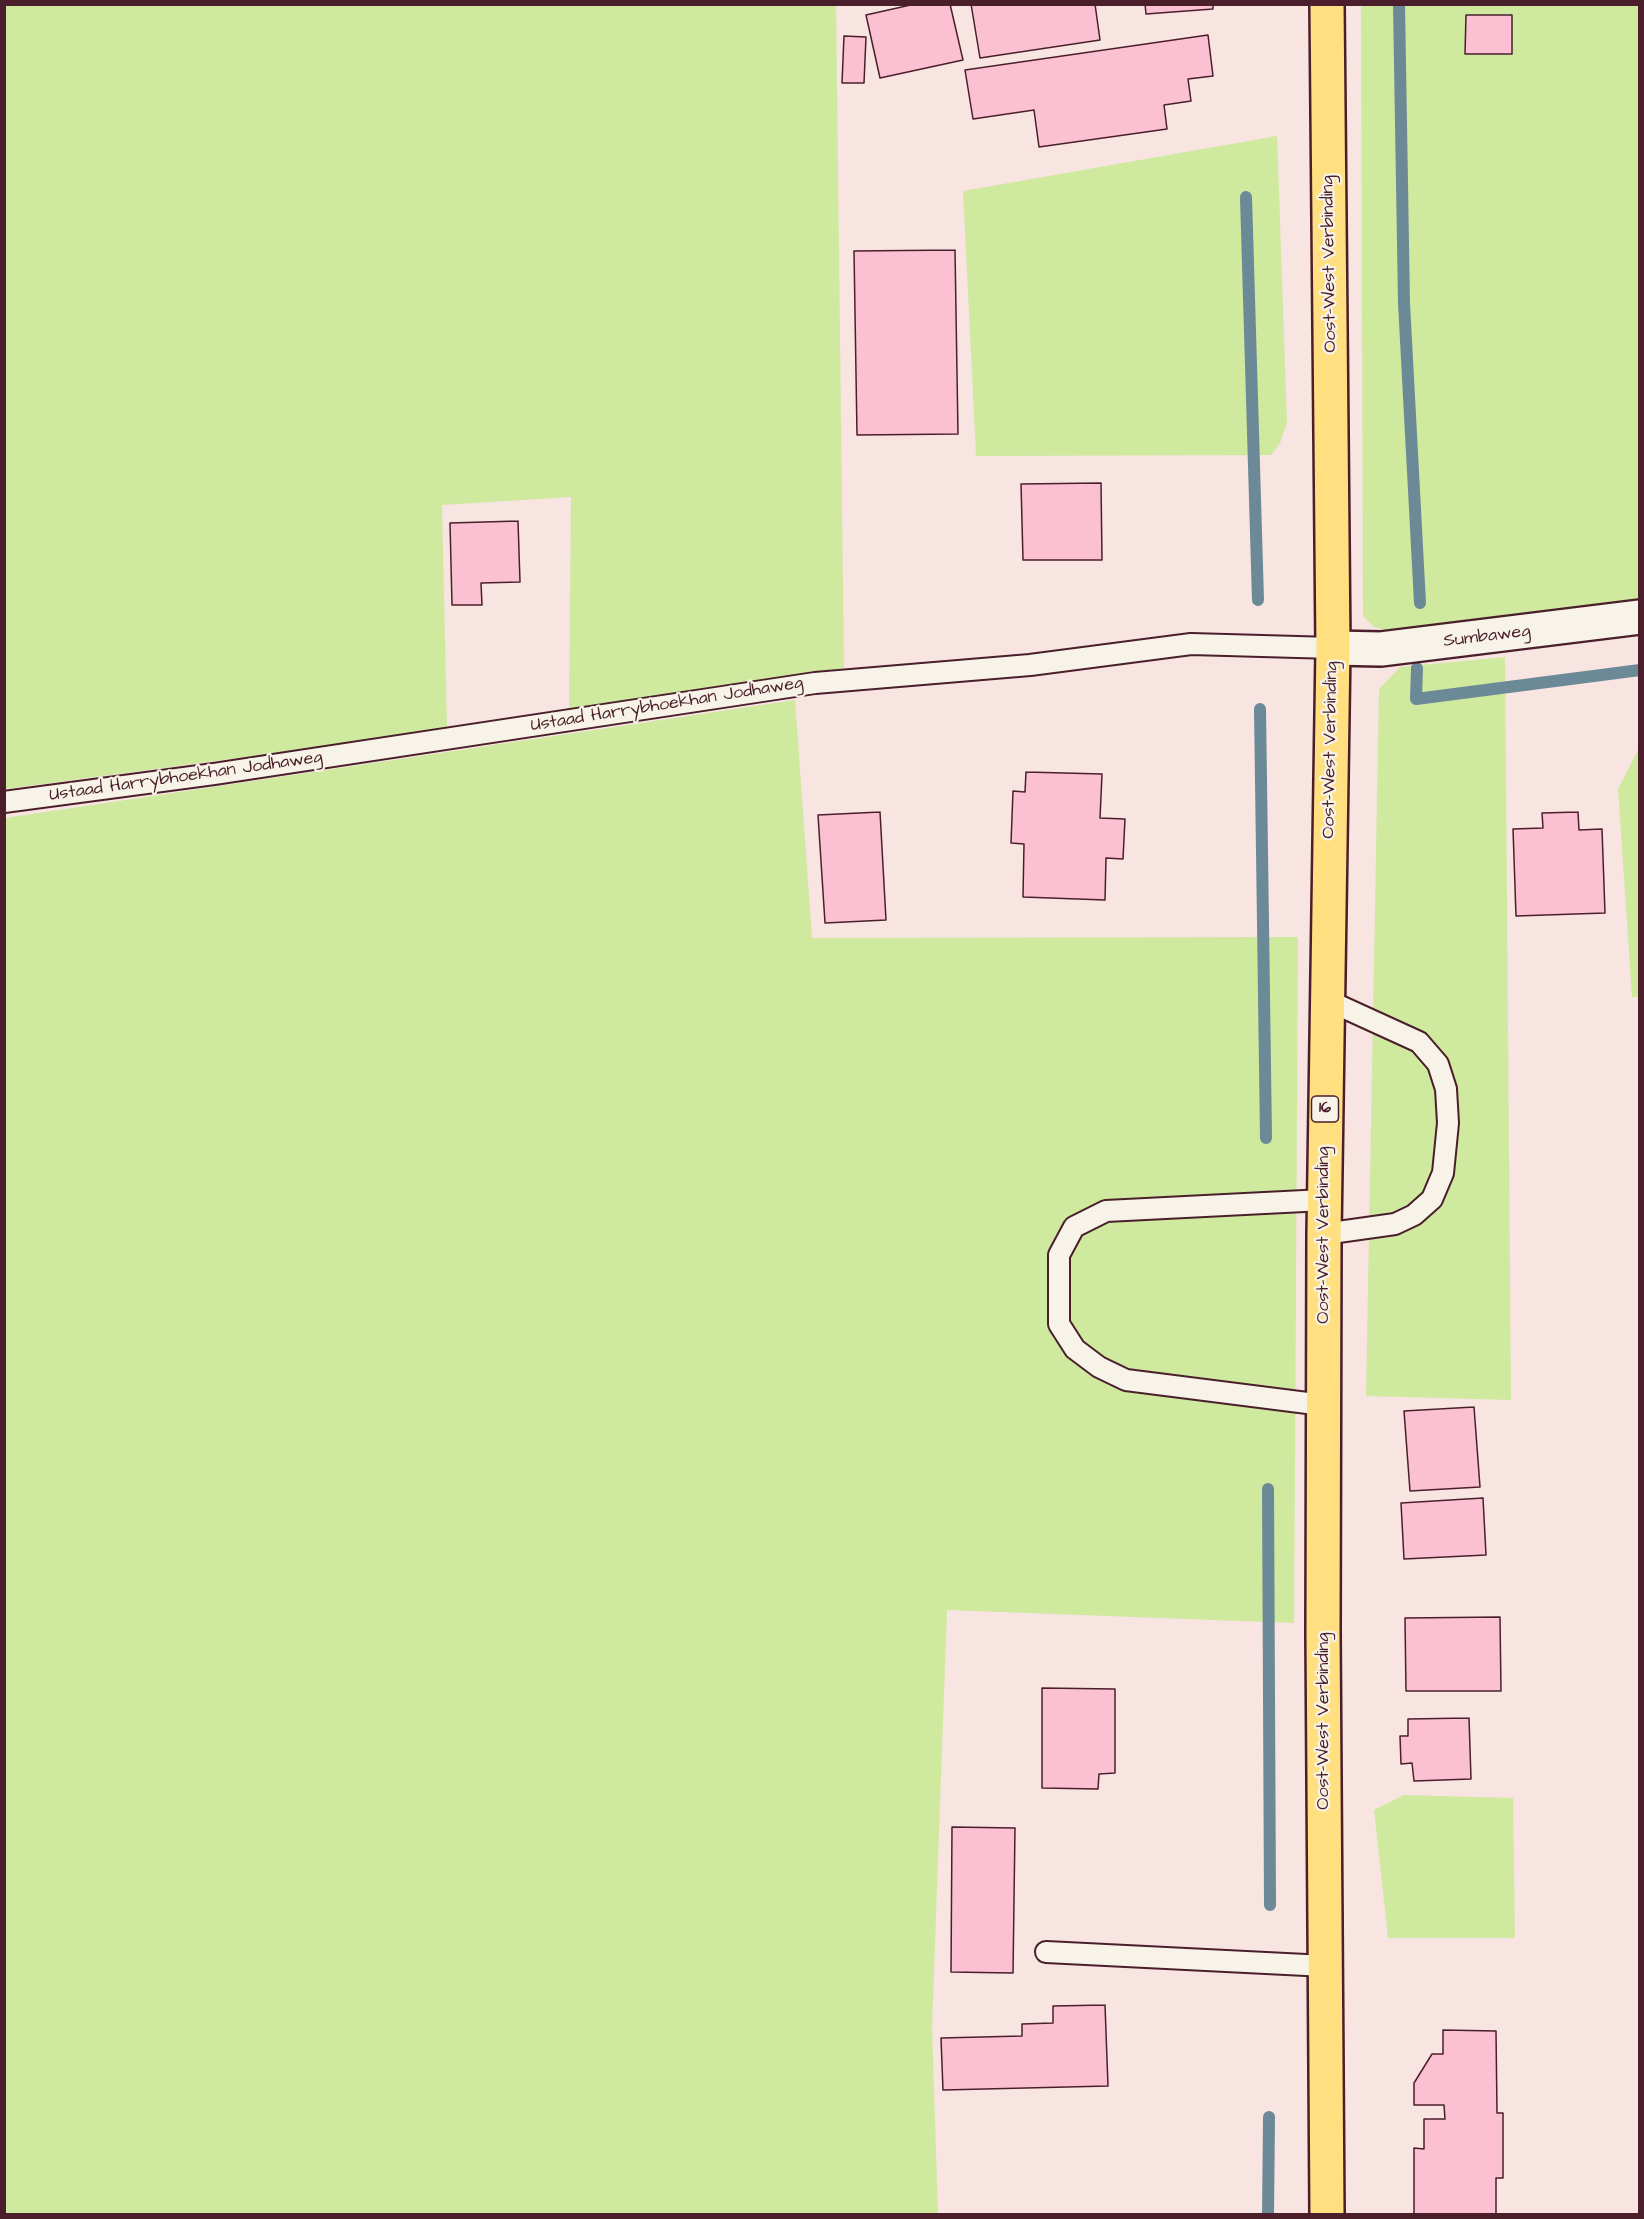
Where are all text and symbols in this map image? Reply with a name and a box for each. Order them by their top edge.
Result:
street label: Oost-West Verbinding [1318,175,1342,353]
street label: Sumbaweg [1442,621,1532,653]
street label: Oost-West Verbinding [1319,661,1343,839]
street label: Ustaad Harrybhoekhan Jodhaweg [529,673,805,737]
street label: Ustaad Harrybhoekhan Jodhaweg [48,747,324,807]
road number: 16 [1312,1096,1338,1122]
street label: Oost-West Verbinding [1313,1146,1335,1324]
street label: Oost-West Verbinding [1313,1632,1335,1810]

